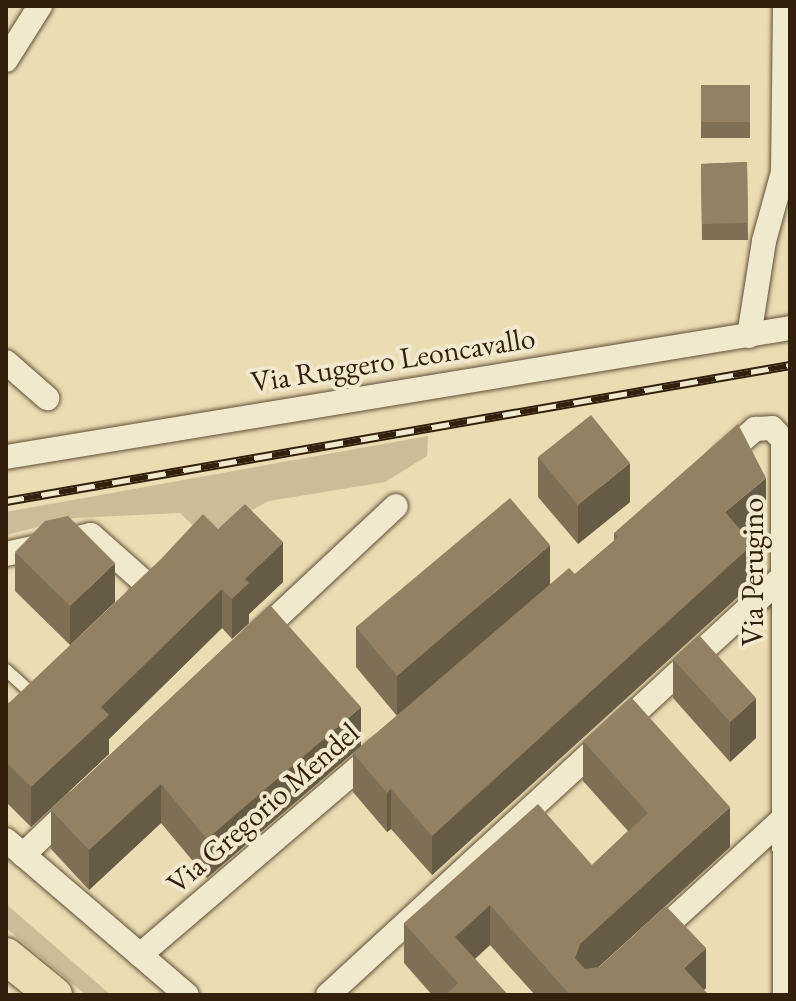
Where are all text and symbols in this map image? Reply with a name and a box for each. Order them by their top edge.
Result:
street label: Via Ruggero Leoncavallo [248,320,538,400]
street label: Via Perugino [735,498,771,646]
street label: Via Gregorio Mendel [160,715,366,901]

